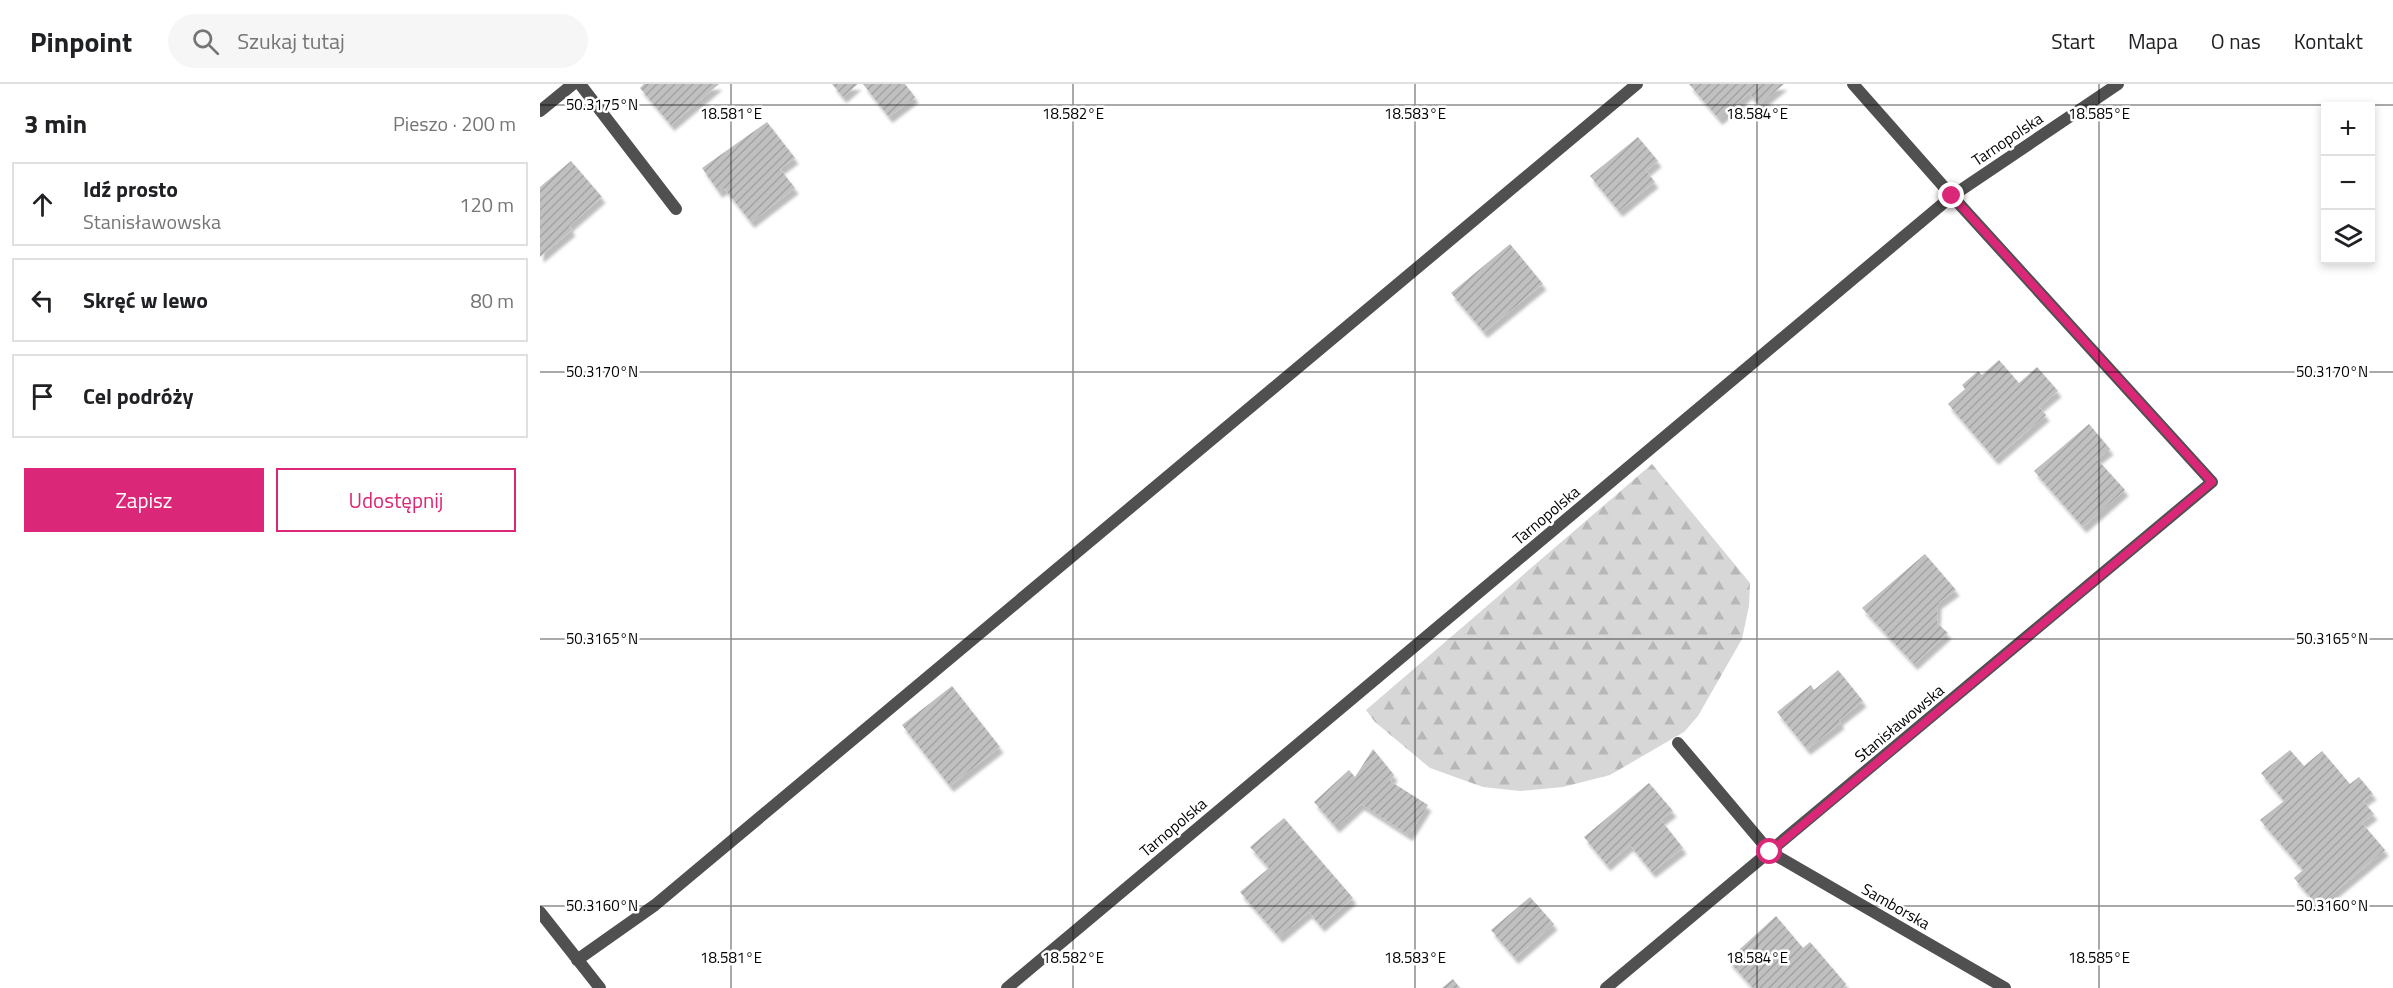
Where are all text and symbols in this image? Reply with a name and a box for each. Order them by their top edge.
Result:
search box [168,14,588,68]
text: Pinpoint [30,20,132,63]
text: Szukaj tutaj [237,24,345,58]
icon: search [189,25,222,58]
text: Start [2051,25,2095,57]
text: Mapa [2128,25,2178,57]
text: O nas [2211,25,2261,57]
text: Kontakt [2294,25,2363,57]
text: 50.3175°N [566,93,638,116]
text: 18.581°E [700,102,762,125]
text: 18.582°E [1042,102,1104,125]
text: 18.583°E [1384,102,1446,125]
text: 18.584°E [1726,102,1788,125]
text: 18.585°E [2068,102,2130,125]
map controls [2321,102,2375,264]
button: + [2321,102,2375,156]
text: 3 min [24,104,87,143]
street label: Tarnopolska [1967,106,2047,172]
text: Pieszo · 200 m [393,108,516,139]
button: − [2321,156,2375,210]
text: Idź prosto [83,172,178,206]
route end [1938,182,1964,208]
icon: ahead [26,188,59,221]
text: 120 m [459,189,514,220]
text: Stanisławowska [83,206,221,237]
button: layers [2321,210,2375,264]
text: Skręć w lewo [83,283,208,317]
icon: left [26,284,59,317]
text: 80 m [470,285,514,316]
text: 50.3170°N [566,360,638,383]
text: 50.3170°N [2296,360,2368,383]
text: Cel podróży [83,379,193,413]
icon: arrive [26,380,59,413]
button: Zapisz [24,468,264,532]
button: Udostępnij [276,468,516,532]
street label: Tarnopolska [1507,480,1585,550]
text: 50.3165°N [566,627,638,650]
text: 50.3165°N [2296,627,2368,650]
street label: Stanisławowska [1849,678,1949,768]
street label: Tarnopolska [1134,792,1212,862]
route start [1756,838,1782,864]
street label: Samborska [1857,877,1935,935]
text: 50.3160°N [566,894,638,917]
text: 50.3160°N [2296,894,2368,917]
text: 18.581°E [700,946,762,969]
text: 18.582°E [1042,946,1104,969]
text: 18.583°E [1384,946,1446,969]
text: 18.584°E [1726,946,1788,969]
text: 18.585°E [2068,946,2130,969]

